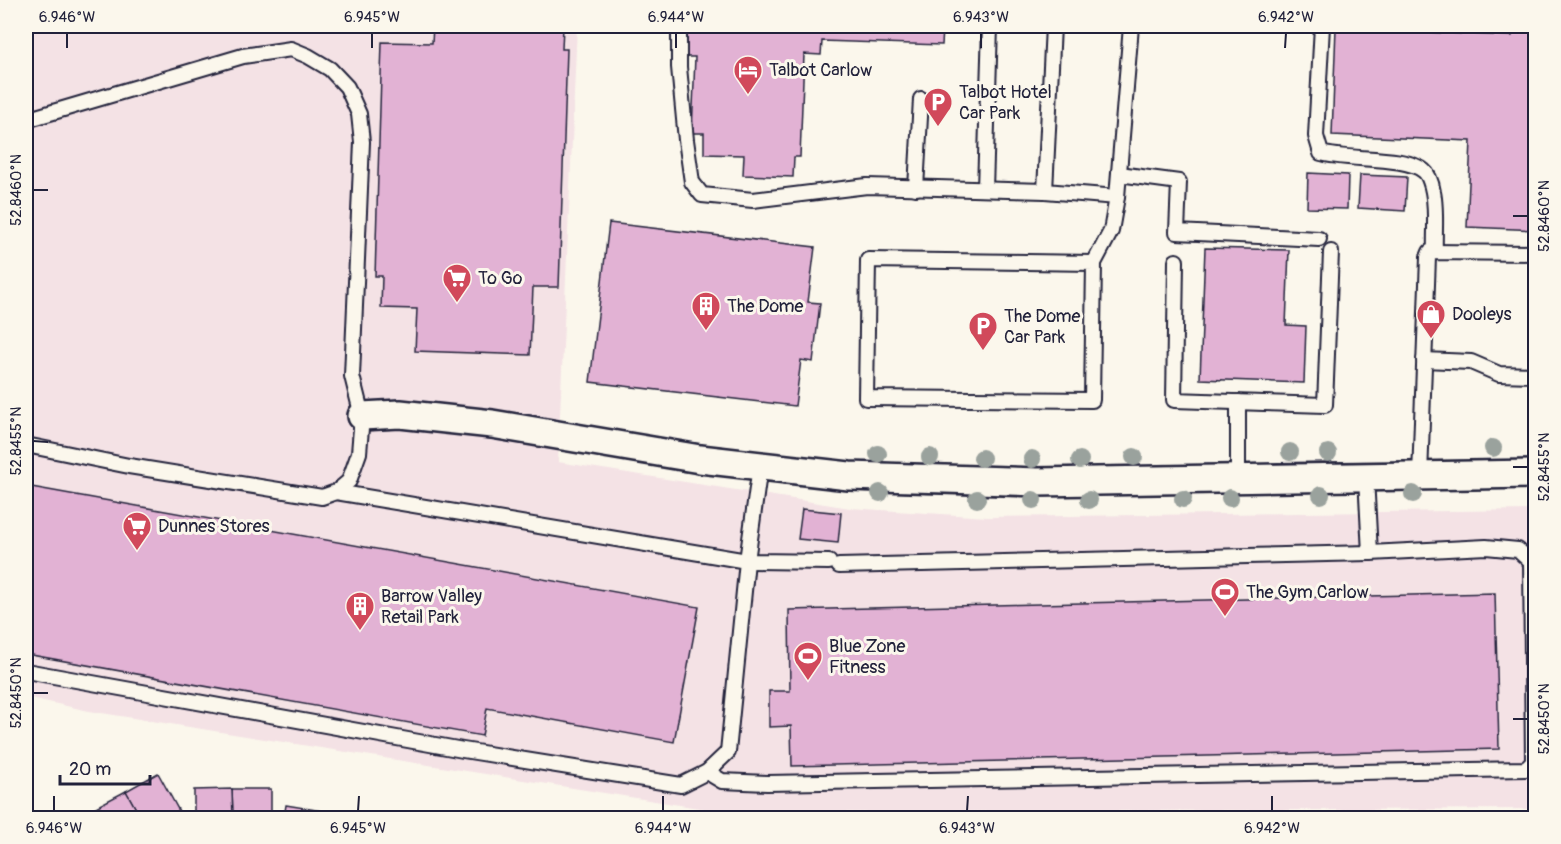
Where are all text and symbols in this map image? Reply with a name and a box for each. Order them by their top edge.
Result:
text: 6.946°W [39,8,95,27]
text: 6.945°W [344,8,400,27]
text: 6.944°W [648,8,704,27]
text: 6.943°W [953,8,1009,27]
text: 6.942°W [1258,8,1314,27]
hotel icon: Talbot Carlow [732,54,764,96]
place label: Talbot Carlow [769,59,872,82]
place label: Talbot Hotel Car Park [959,81,1052,125]
parking icon: Talbot Hotel Car Park [922,86,954,128]
text: 52.8460°N [7,154,26,226]
text: 52.8460°N [1535,180,1554,252]
supermarket icon: To Go [441,262,473,304]
place label: To Go [478,267,523,290]
building icon: The Dome [690,290,722,332]
place label: The Dome [727,295,804,318]
shop icon: Dooleys [1415,298,1447,340]
place label: Dooleys [1452,303,1512,326]
place label: The Dome Car Park [1004,305,1081,349]
parking icon: The Dome Car Park [967,310,999,352]
text: 52.8455°N [7,406,26,476]
text: 52.8455°N [1535,432,1554,502]
supermarket icon: Dunnes Stores [121,510,153,552]
place label: Dunnes Stores [158,515,270,538]
sports icon: The Gym Carlow [1209,576,1241,618]
place label: The Gym Carlow [1246,581,1369,604]
place label: Barrow Valley Retail Park [381,585,482,629]
building icon: Barrow Valley Retail Park [344,590,376,632]
place label: Blue Zone Fitness [829,635,906,679]
sports icon: Blue Zone Fitness [792,640,824,682]
text: 52.8450°N [7,657,26,729]
text: 52.8450°N [1535,683,1554,755]
scale bar [60,748,150,786]
text: 20 m [69,758,111,781]
text: 6.946°W [26,819,82,838]
text: 6.945°W [330,819,386,838]
text: 6.944°W [635,819,691,838]
text: 6.943°W [939,819,995,838]
text: 6.942°W [1244,819,1300,838]

